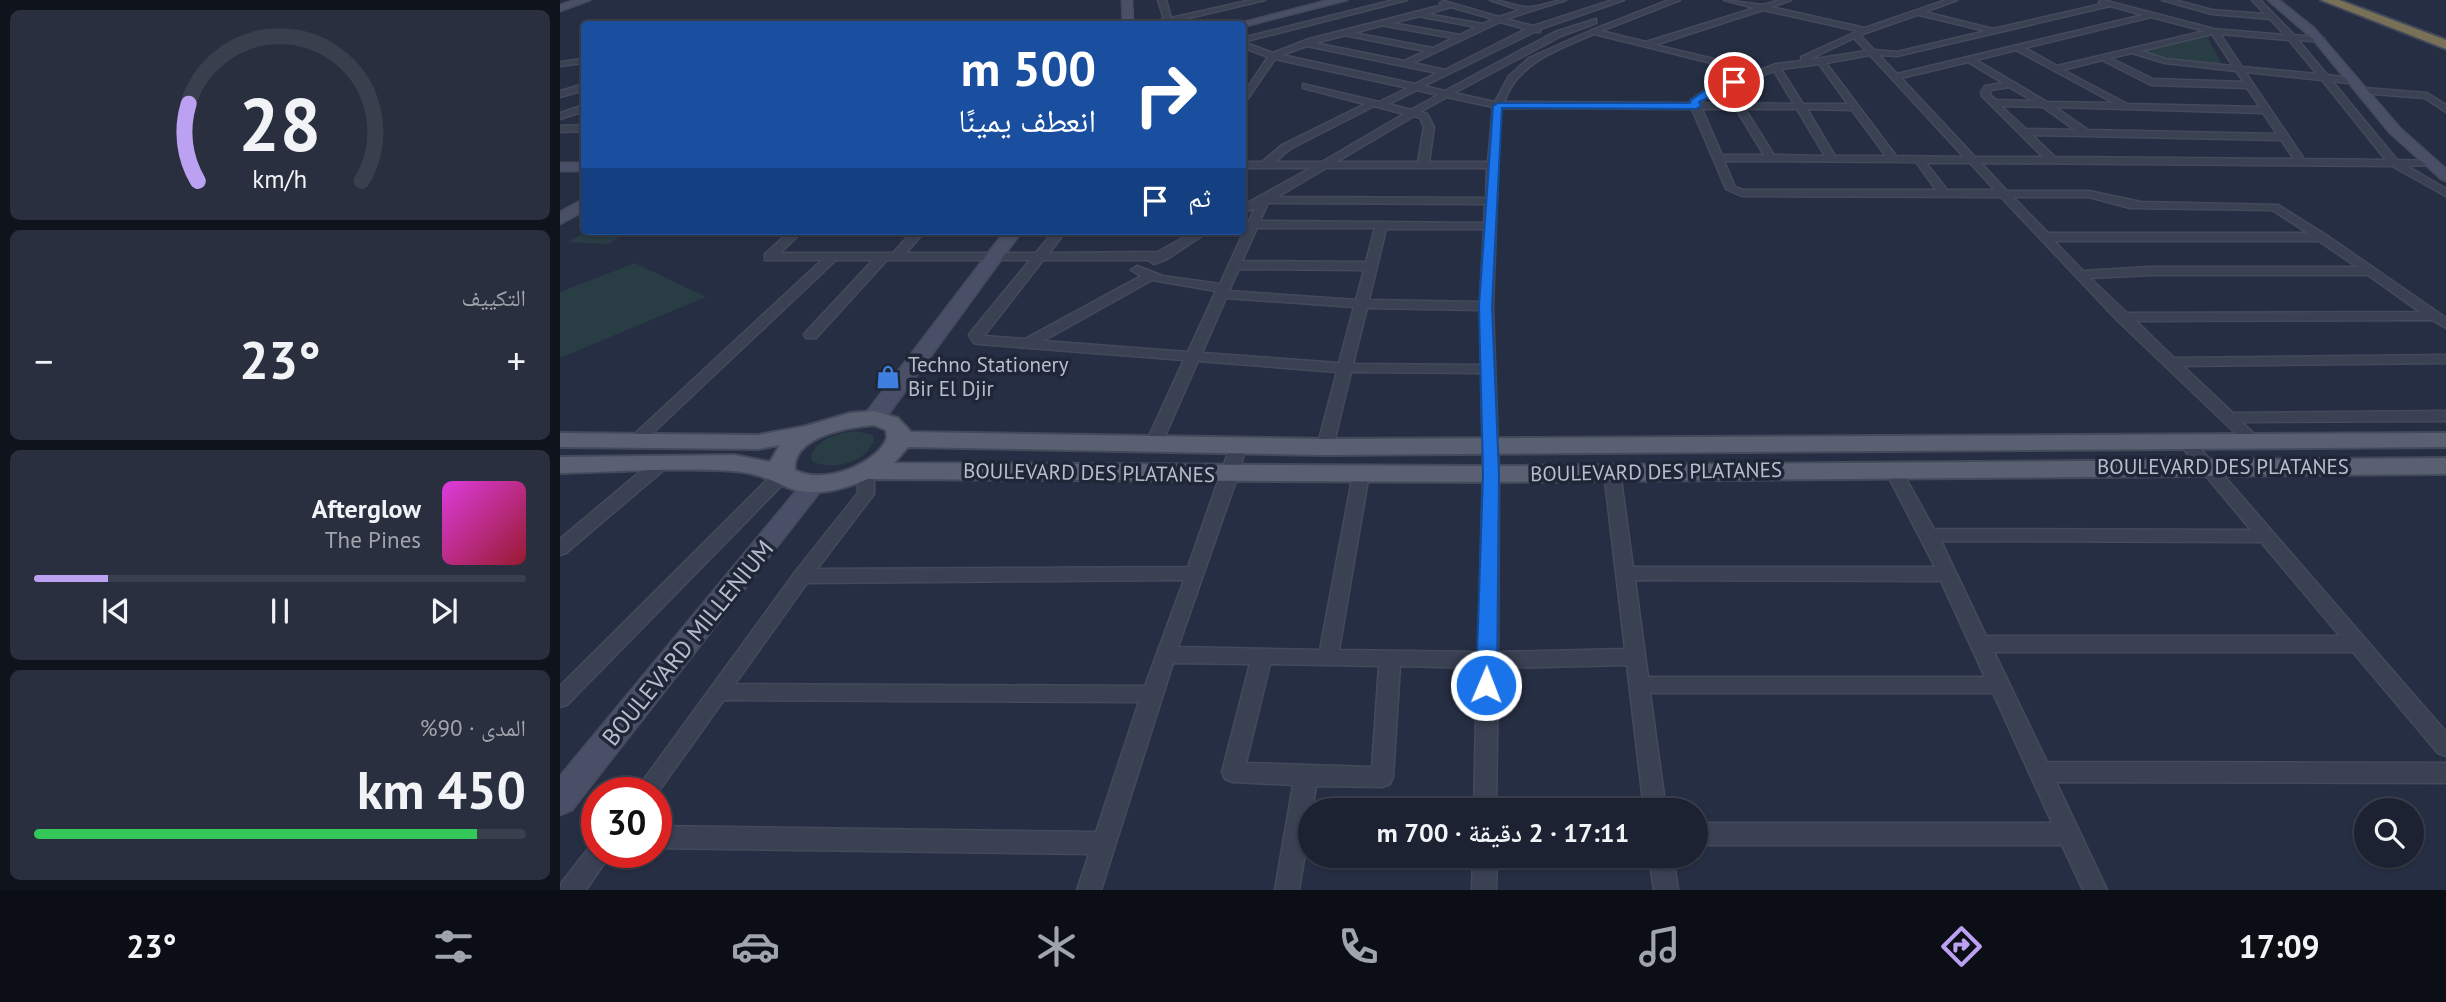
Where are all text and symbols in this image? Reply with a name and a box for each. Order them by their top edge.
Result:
text: 500 m [961,36,1096,100]
icon: right [1120,49,1211,140]
pin [1704,52,1764,112]
icon: arrive [1715,63,1753,101]
text: 28 [239,77,321,171]
text: انعطف يمينًا [958,99,1096,141]
text: km/h [253,163,307,195]
text: ثم [1188,181,1211,214]
icon: arrive [1136,182,1174,220]
text: التكييف [461,283,526,312]
text: 23° [239,326,321,393]
text: − [34,336,53,385]
text: + [507,336,526,385]
place label: Techno Stationery Bir El Djir [908,351,1069,402]
shop icon: Techno Stationery Bir El Djir [874,363,902,391]
street label: BOULEVARD DES PLATANES [2097,453,2349,480]
street label: BOULEVARD DES PLATANES [1530,456,1782,487]
street label: BOULEVARD DES PLATANES [963,457,1215,488]
text: Afterglow [312,492,421,525]
text: The Pines [325,525,421,554]
street label: BOULEVARD MILLENIUM [595,534,780,752]
icon: previous [97,592,135,630]
icon: pause [261,592,299,630]
icon: next [425,592,463,630]
position arrow [1449,648,1523,722]
text: المدى · 90% [420,713,526,742]
text: 450 km [357,756,526,823]
speed limit sign: 30 [581,777,672,868]
map controls [2354,798,2424,868]
button: search [2354,798,2424,868]
text: 17:11 · 2 دقيقة · 700 m [1377,816,1629,849]
icon: filters [429,922,478,971]
icon: car [731,922,780,971]
icon: climate [1032,922,1081,971]
icon: phone [1334,922,1383,971]
icon: music [1635,922,1684,971]
icon: directions [1937,922,1986,971]
text: 23° [126,925,177,967]
text: 17:09 [2239,925,2320,967]

